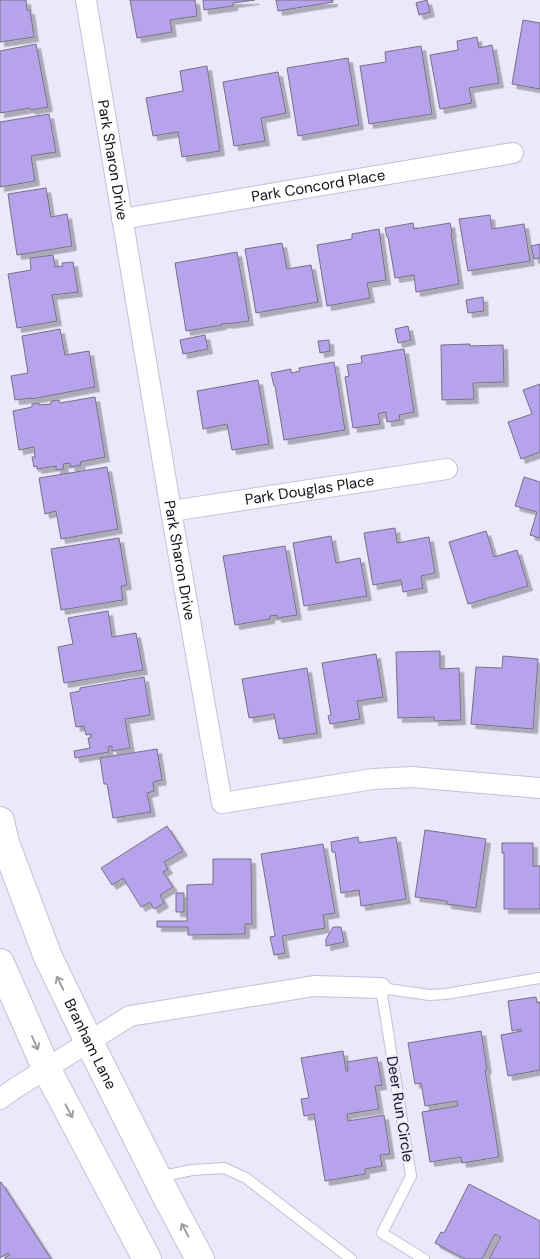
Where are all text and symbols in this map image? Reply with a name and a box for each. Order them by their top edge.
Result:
street label: Park Sharon Drive [93,98,132,221]
street label: Park Concord Place [250,165,387,207]
street label: Park Douglas Place [243,470,375,510]
street label: Park Sharon Drive [159,499,200,622]
one-way arrow [55,976,64,991]
street label: Branham Lane [59,995,121,1093]
one-way arrow [31,1035,41,1050]
street label: Deer Run Circle [382,1055,418,1163]
one-way arrow [65,1103,74,1118]
one-way arrow [180,1223,189,1238]

